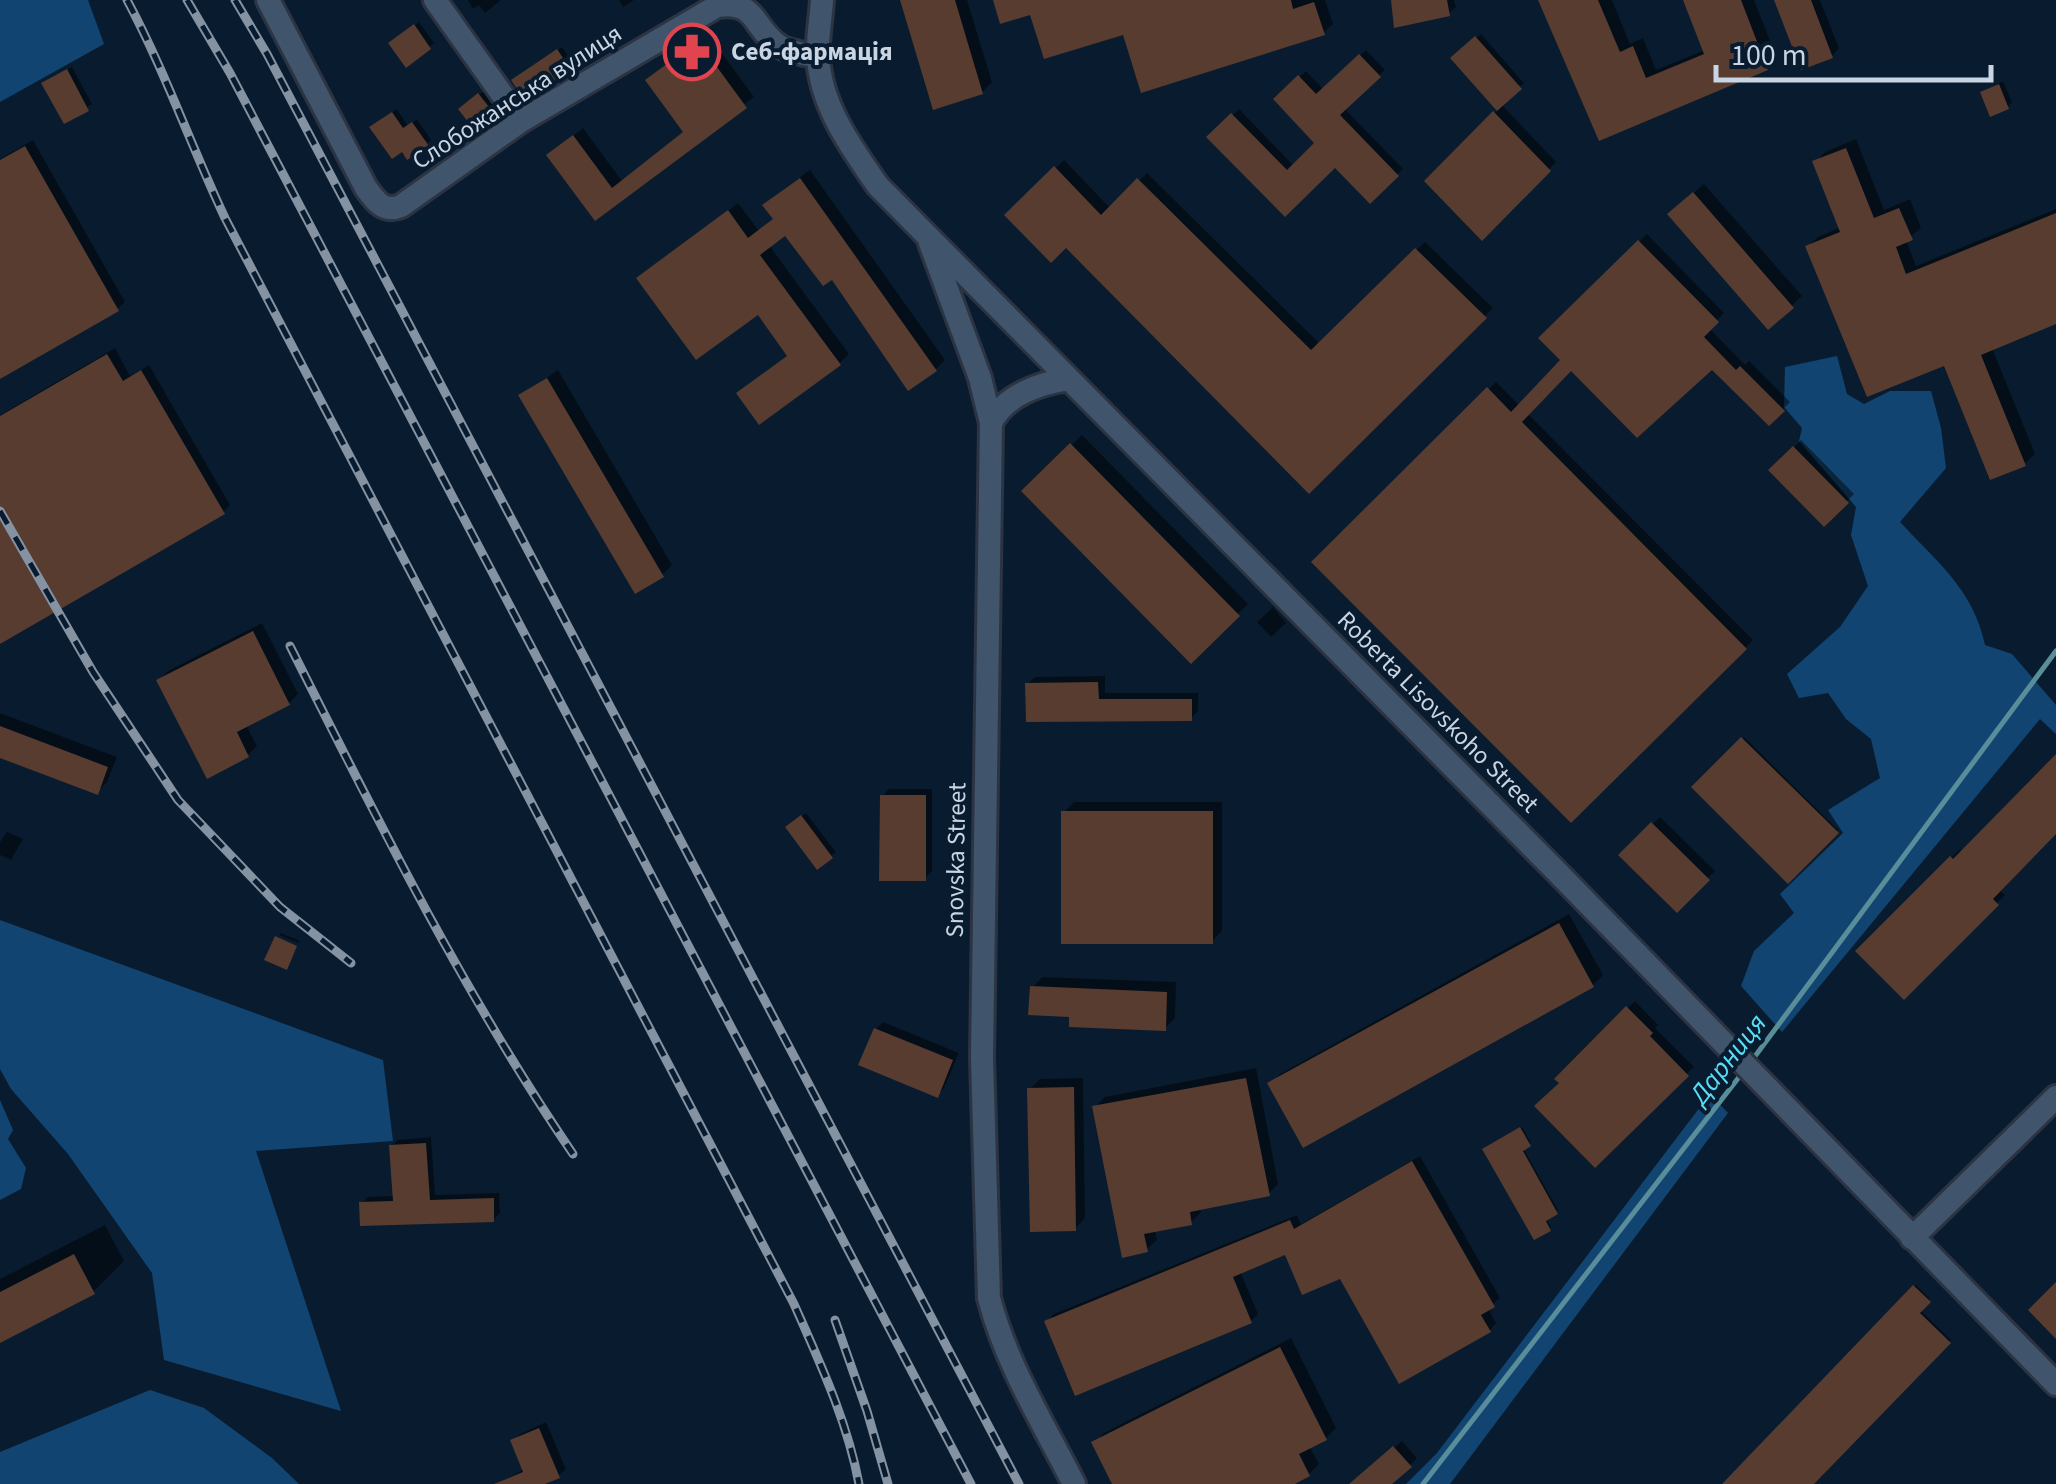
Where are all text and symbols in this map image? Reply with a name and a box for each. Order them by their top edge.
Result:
street label: Слобожанська вулиця [405,16,629,178]
scale bar [1716,20,1991,82]
pharmacy icon: Себ-фармація [662,22,722,82]
place label: Себ-фармація [731,34,893,70]
text: 100 m [1731,34,1807,77]
street label: Roberta Lisovskoho Street [1329,603,1547,821]
street label: Snovska Street [937,782,975,938]
water label: Дарниця [1679,1005,1776,1114]

